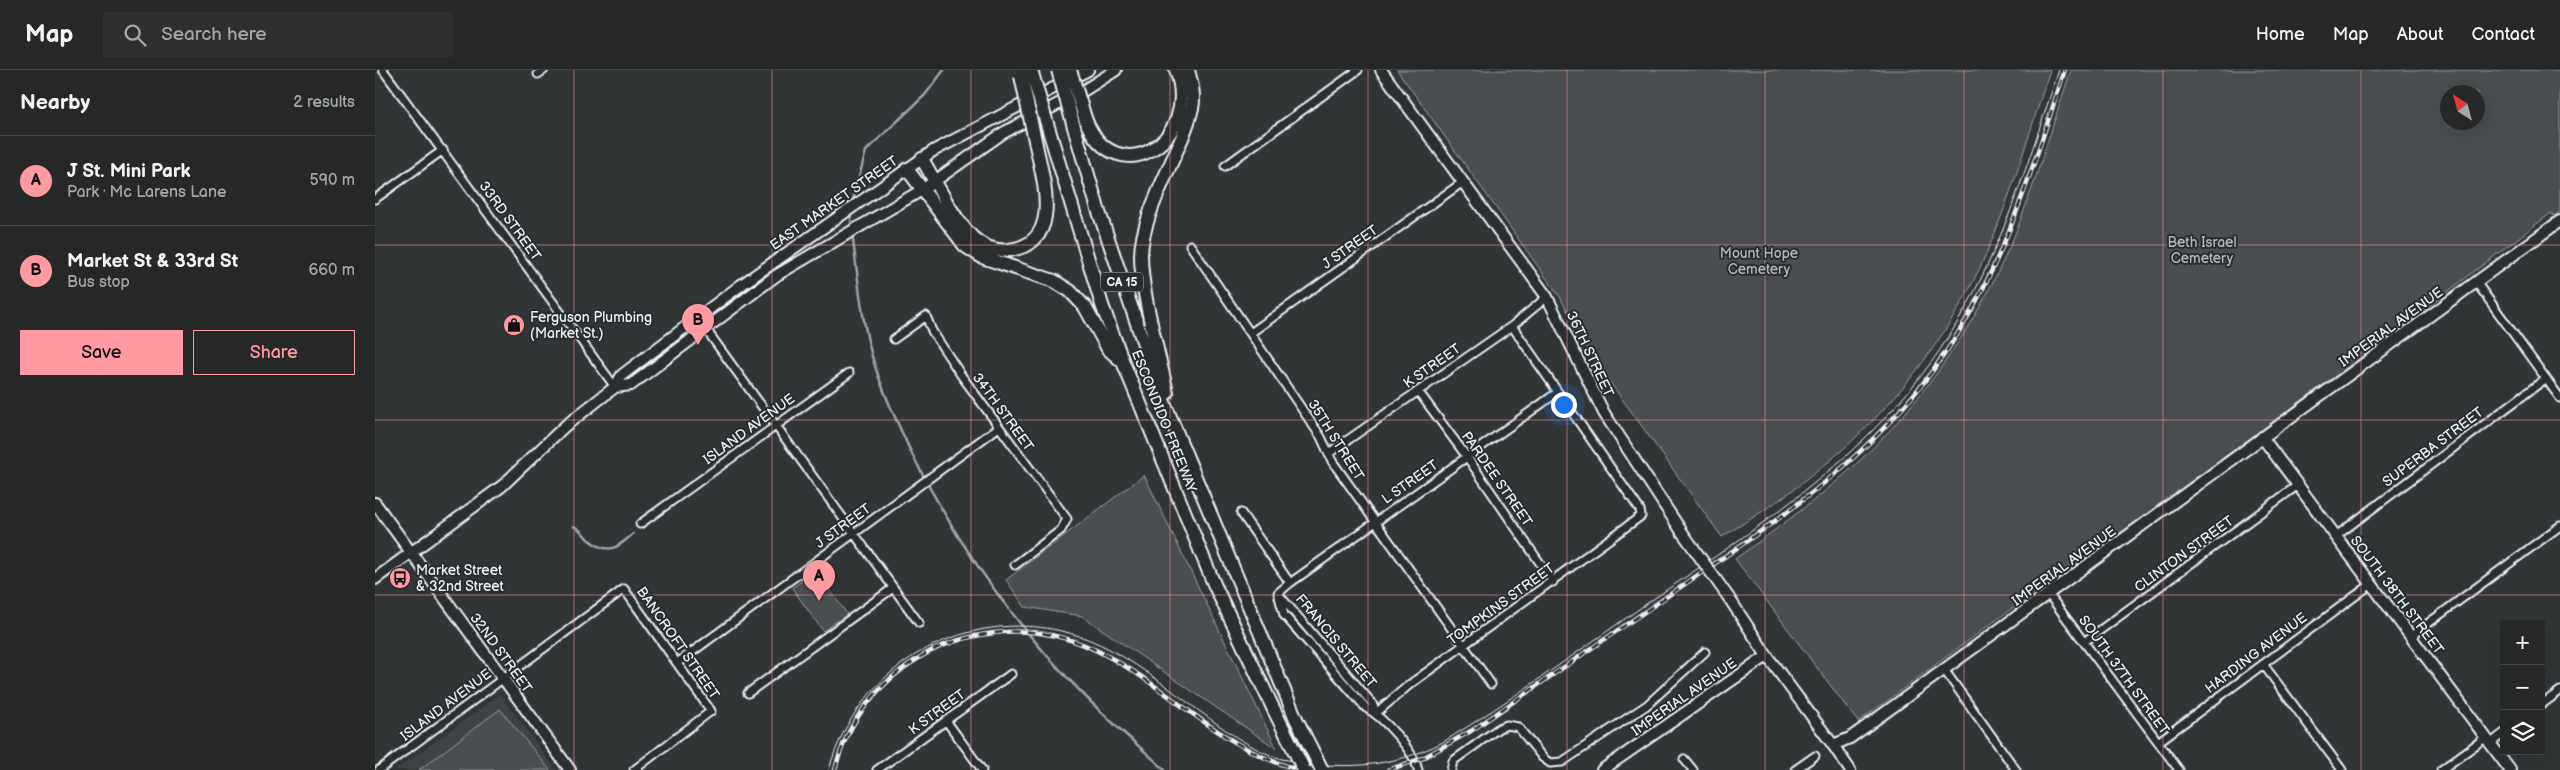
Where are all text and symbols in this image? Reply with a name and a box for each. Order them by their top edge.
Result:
search box [103,12,453,57]
text: Map [25,20,73,49]
icon: search [121,21,149,49]
text: Search here [161,23,267,46]
text: Home [2256,24,2305,45]
text: Map [2333,24,2369,45]
text: About [2397,24,2444,45]
text: Contact [2472,24,2535,45]
north arrow [2440,85,2485,130]
text: Nearby [20,90,90,115]
text: 2 results [293,93,355,112]
street label: EAST MARKET STREET [767,152,902,254]
text: J St. Mini Park [67,160,191,183]
text: A [31,171,41,190]
text: 590 m [310,171,355,190]
street label: 33RD STREET [475,178,545,265]
text: Park · Mc Larens Lane [67,183,226,202]
street label: J STREET [1319,221,1382,272]
park label: Beth Israel Cemetery [2167,234,2237,267]
park label: Mount Hope Cemetery [1720,245,1798,278]
text: Market St & 33rd St [67,250,238,273]
text: B [30,261,42,280]
text: 660 m [308,261,355,280]
road number: CA 15 [1101,272,1143,292]
text: Bus stop [67,273,130,292]
street label: IMPERIAL AVENUE [2336,284,2446,370]
pin: B [682,304,714,345]
street label: 36TH STREET [1563,308,1618,400]
place label: Ferguson Plumbing (Market St.) [530,309,652,342]
shop icon: Ferguson Plumbing (Market St.) [502,313,526,337]
button: Save [20,330,183,375]
button: Share [193,330,355,375]
street label: K STREET [1400,340,1464,392]
street label: ESCONDIDO FREEWAY [1128,347,1201,495]
street label: 34TH STREET [969,369,1037,455]
street label: ISLAND AVENUE [700,390,798,468]
your location [1551,392,1577,418]
street label: 35TH STREET [1304,396,1368,484]
street label: SUPERBA STREET [2379,403,2487,490]
street label: PARDEE STREET [1458,428,1536,530]
street label: L STREET [1378,456,1442,508]
street label: J STREET [812,500,875,552]
street label: CLINTON STREET [2131,512,2237,596]
street label: IMPERIAL AVENUE [2009,523,2119,609]
street label: SOUTH 38TH STREET [2347,532,2448,658]
street label: TOMPKINS STREET [1444,559,1558,649]
pin: A [803,560,835,601]
place label: Market Street & 32nd Street [416,562,504,595]
bus stop icon: Market Street & 32nd Street [388,566,412,590]
street label: BANCROFT STREET [633,584,723,703]
street label: FRANCIS STREET [1292,591,1381,692]
street label: HARDING AVENUE [2202,609,2310,697]
street label: 32ND STREET [466,610,536,697]
street label: SOUTH 37TH STREET [2075,612,2173,738]
map controls [2500,620,2545,755]
button: + [2500,620,2545,665]
street label: IMPERIAL AVENUE [1628,654,1740,740]
street label: ISLAND AVENUE [397,665,495,745]
button: − [2500,665,2545,710]
street label: K STREET [905,685,969,738]
button: layers [2500,710,2545,755]

